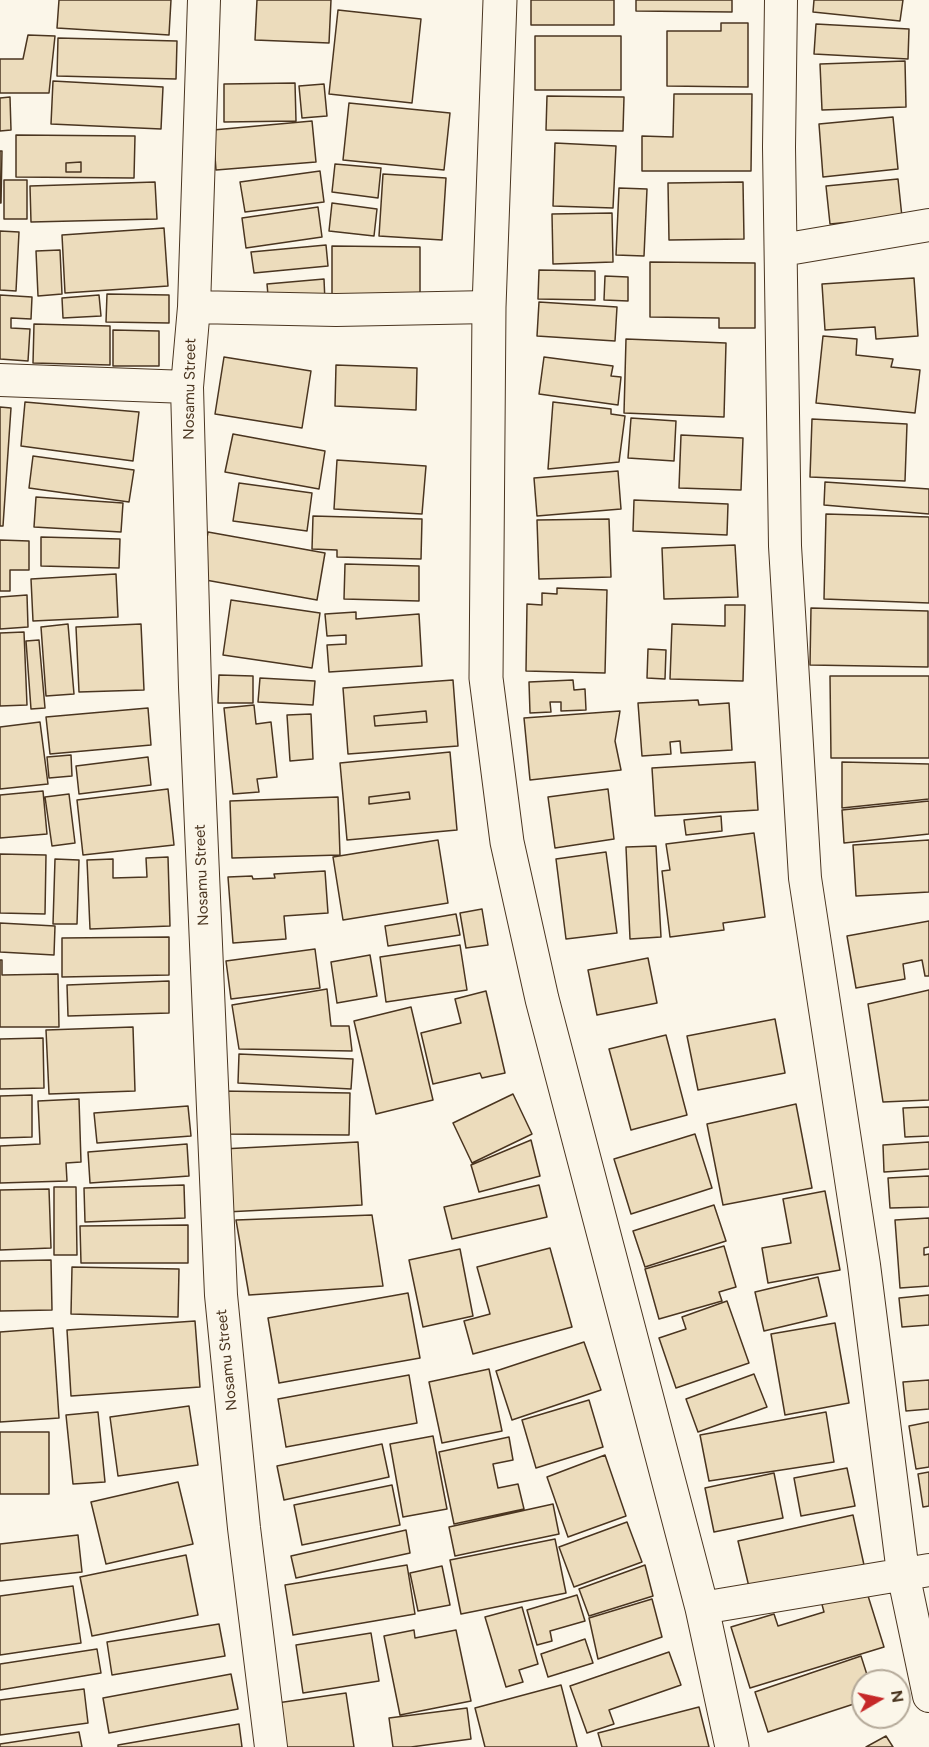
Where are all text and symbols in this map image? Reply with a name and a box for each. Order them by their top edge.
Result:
street label: Nosamu Street [180,338,200,440]
street label: Nosamu Street [191,824,213,926]
street label: Nosamu Street [213,1308,241,1412]
north arrow [851,1669,911,1729]
text: N [887,1689,908,1704]

